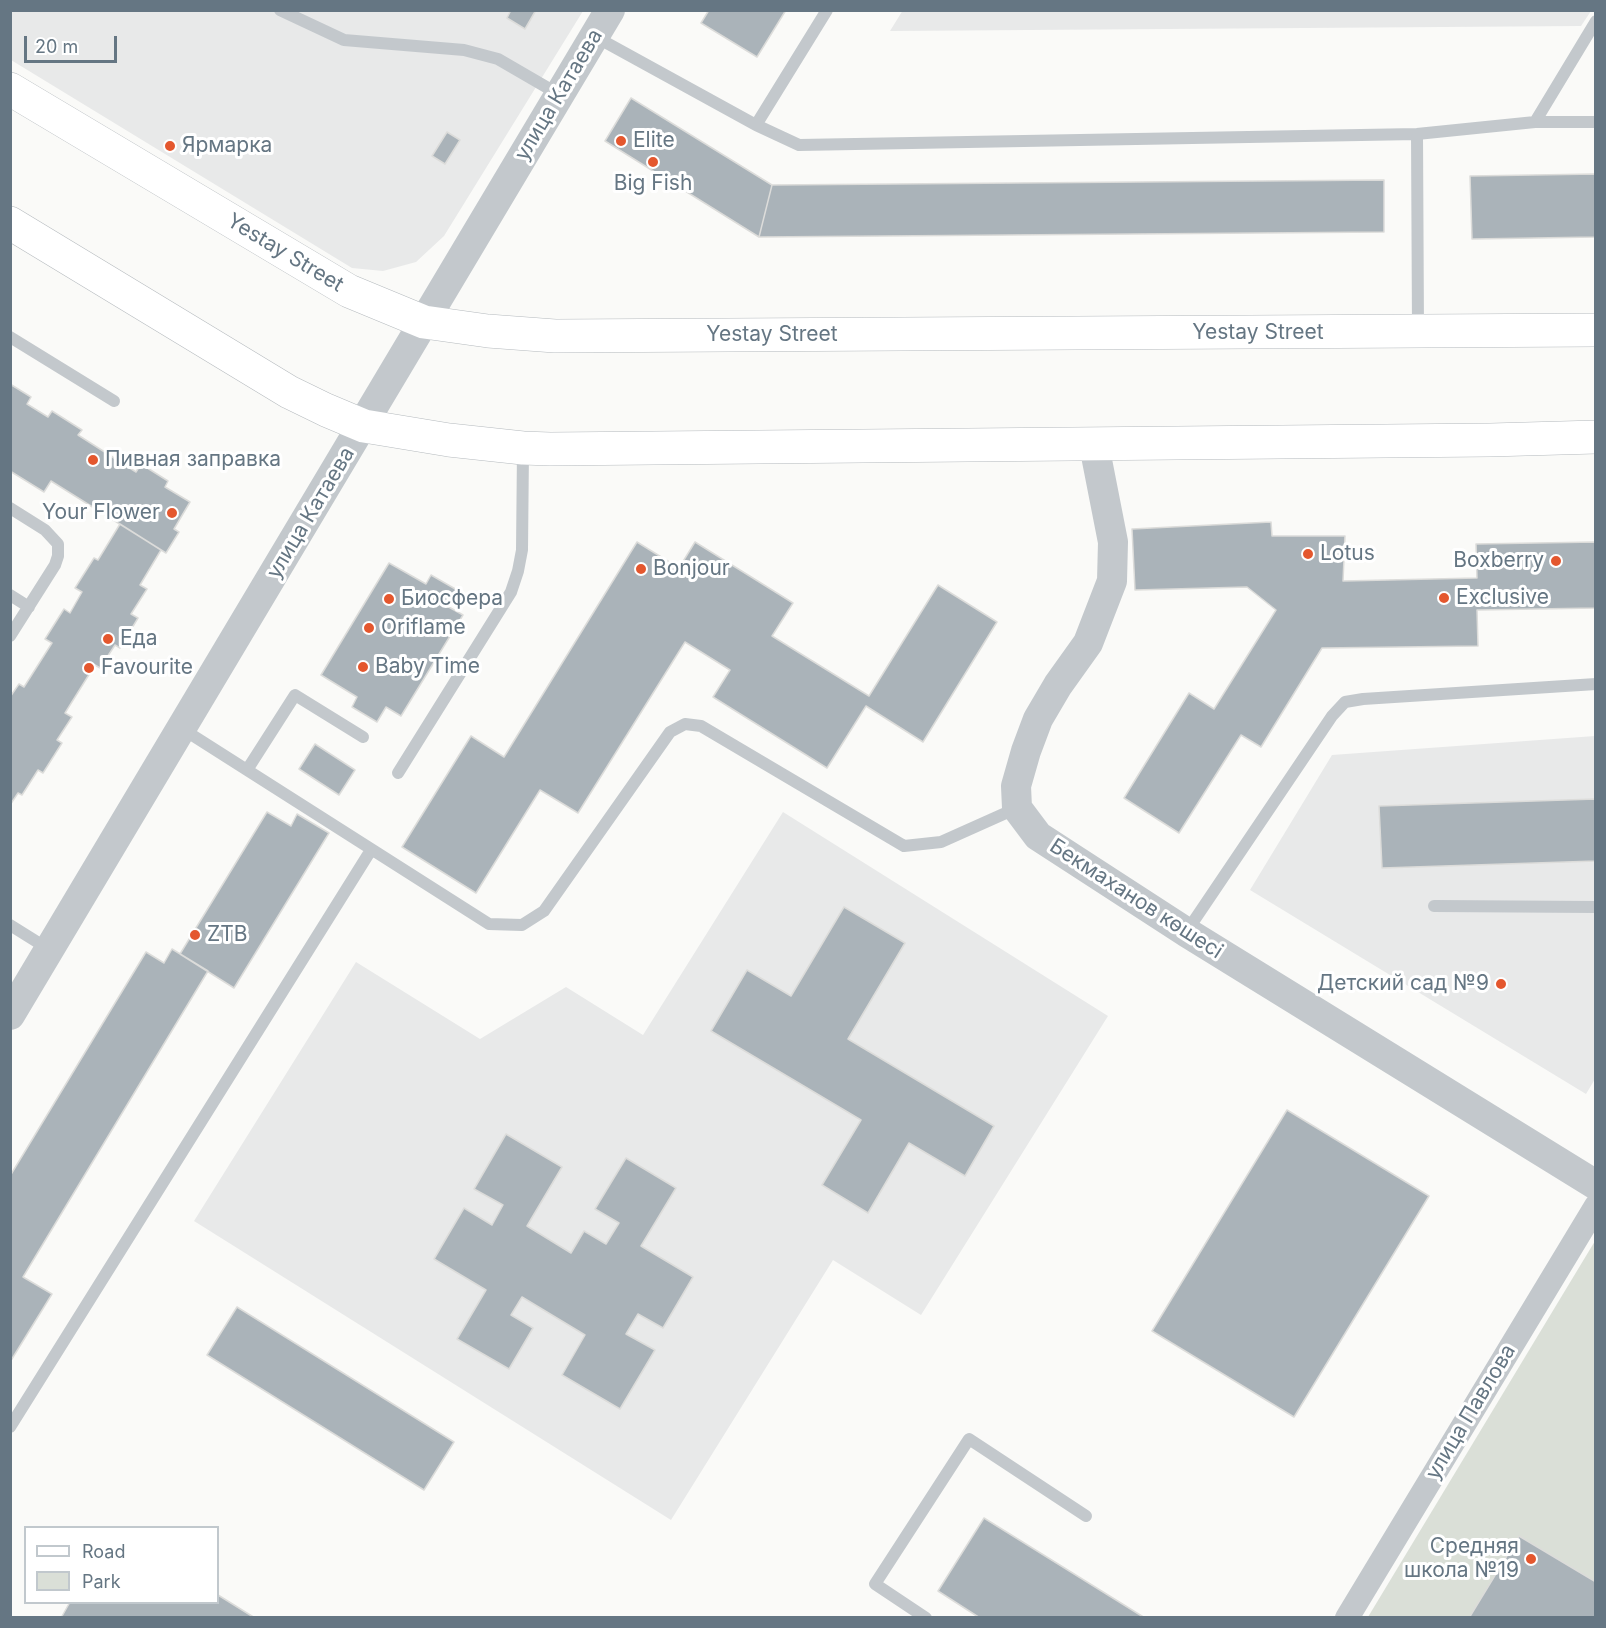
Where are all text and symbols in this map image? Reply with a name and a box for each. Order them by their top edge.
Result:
scale bar [27,24,120,62]
street label: улица Катаева [510,25,608,165]
text: 20 m [35,36,78,57]
place label: Elite [633,128,675,154]
place label: Ярмарка [182,133,272,159]
marker: Elite [614,134,628,148]
marker: Ярмарка [163,139,177,153]
marker: Big Fish [646,155,660,169]
place label: Big Fish [614,171,692,197]
street label: Yestay Street [222,208,348,298]
street label: Yestay Street [1192,320,1324,346]
street label: Yestay Street [706,322,838,348]
street label: улица Катаева [262,443,360,583]
place label: Пивная заправка [105,447,281,473]
marker: Пивная заправка [86,453,100,467]
place label: Your Flower [42,500,160,526]
marker: Your Flower [165,506,179,520]
place label: Lotus [1320,541,1375,567]
marker: Lotus [1301,547,1315,561]
place label: Boxberry [1453,548,1544,574]
marker: Boxberry [1549,554,1563,568]
place label: Bonjour [653,556,730,582]
marker: Bonjour [634,562,648,576]
place label: Exclusive [1456,585,1549,611]
place label: Биосфера [401,586,503,612]
marker: Exclusive [1437,591,1451,605]
marker: Биосфера [382,592,396,606]
place label: Oriflame [381,615,466,641]
marker: Oriflame [362,621,376,635]
place label: Еда [120,626,158,652]
marker: Еда [101,632,115,646]
place label: Baby Time [375,654,480,680]
place label: Favourite [101,655,193,681]
marker: Baby Time [356,660,370,674]
marker: Favourite [82,661,96,675]
street label: Бекмаханов көшесі [1045,834,1227,964]
place label: ZTB [207,922,248,948]
marker: ZTB [188,928,202,942]
place label: Детский сад №9 [1317,971,1489,997]
marker: Детский сад №9 [1494,977,1508,991]
street label: улица Павлова [1421,1340,1521,1484]
legend [24,1526,219,1604]
place label: Средняя школа №19 [1404,1534,1519,1584]
text: Road [82,1541,125,1562]
marker: Средняя школа №19 [1524,1552,1538,1566]
text: Park [82,1571,121,1592]

